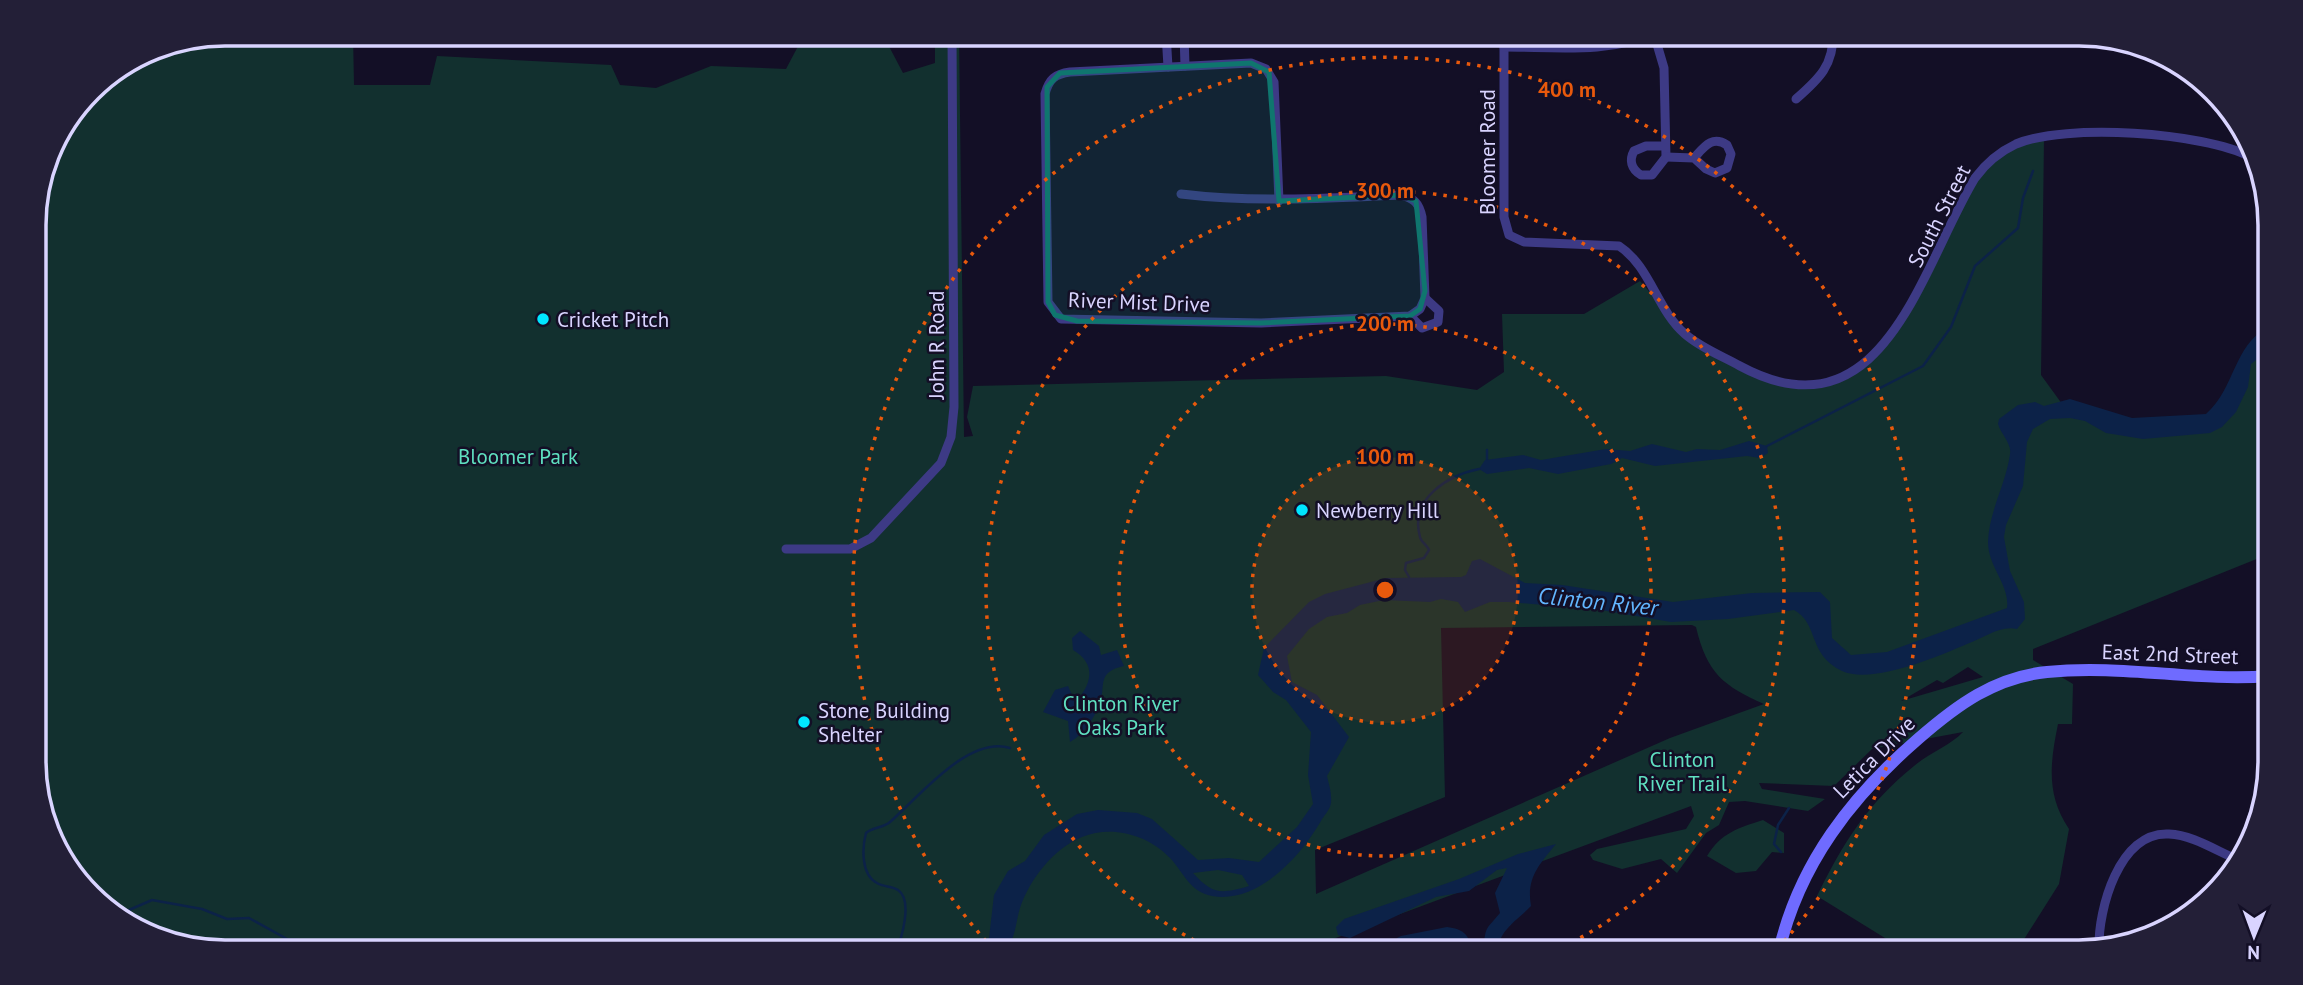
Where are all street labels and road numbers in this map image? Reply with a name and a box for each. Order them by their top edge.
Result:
street label: Bloomer Road [1474,89,1501,215]
street label: South Street [1902,160,1976,272]
street label: River Mist Drive [1067,286,1211,318]
street label: John R Road [923,291,950,400]
street label: East 2nd Street [2101,638,2239,670]
street label: Letica Drive [1827,710,1921,804]

